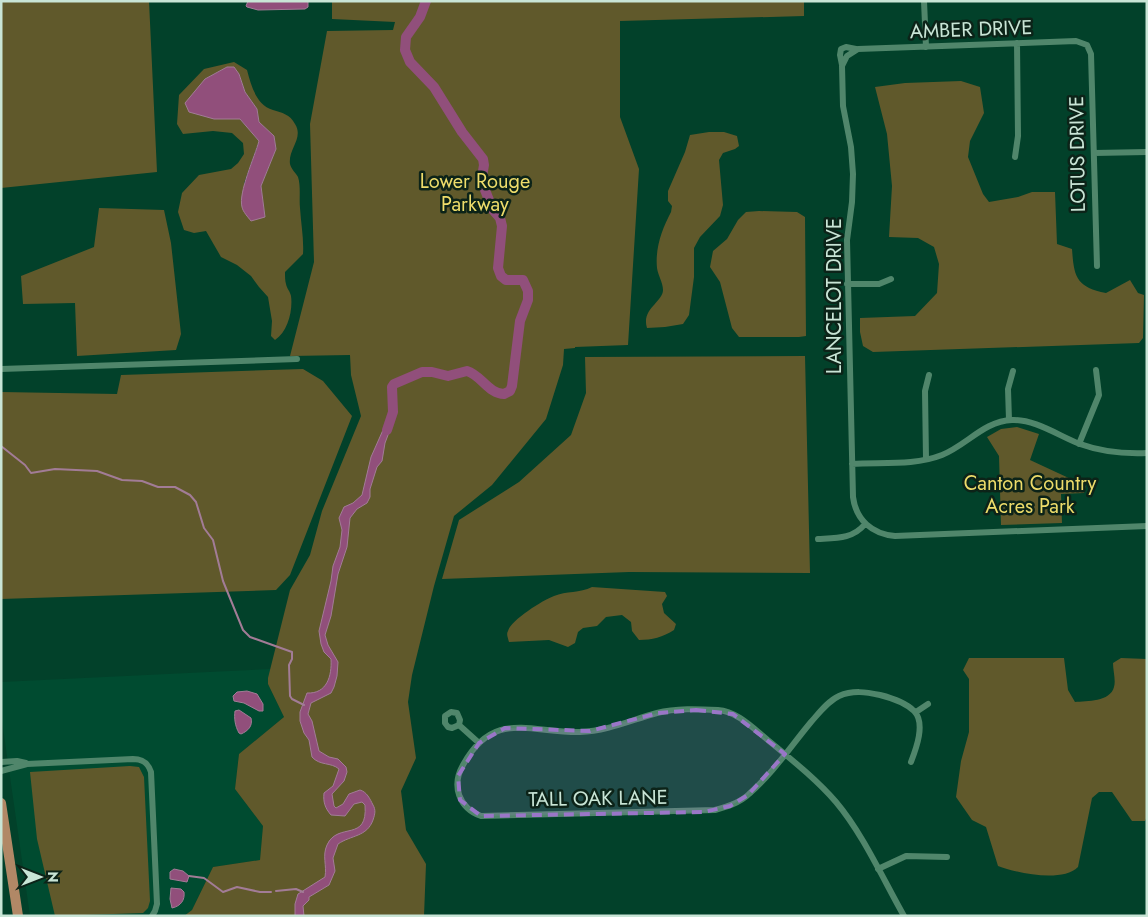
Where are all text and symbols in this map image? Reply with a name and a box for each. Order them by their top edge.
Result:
street label: AMBER DRIVE [909,13,1033,46]
street label: LOTUS DRIVE [1062,96,1093,212]
park label: Lower Rouge Parkway [420,167,530,219]
street label: LANCELOT DRIVE [820,218,849,374]
park label: Canton Country Acres Park [964,469,1097,521]
street label: TALL OAK LANE [528,783,668,814]
north arrow [15,852,65,902]
text: N [43,871,63,883]

